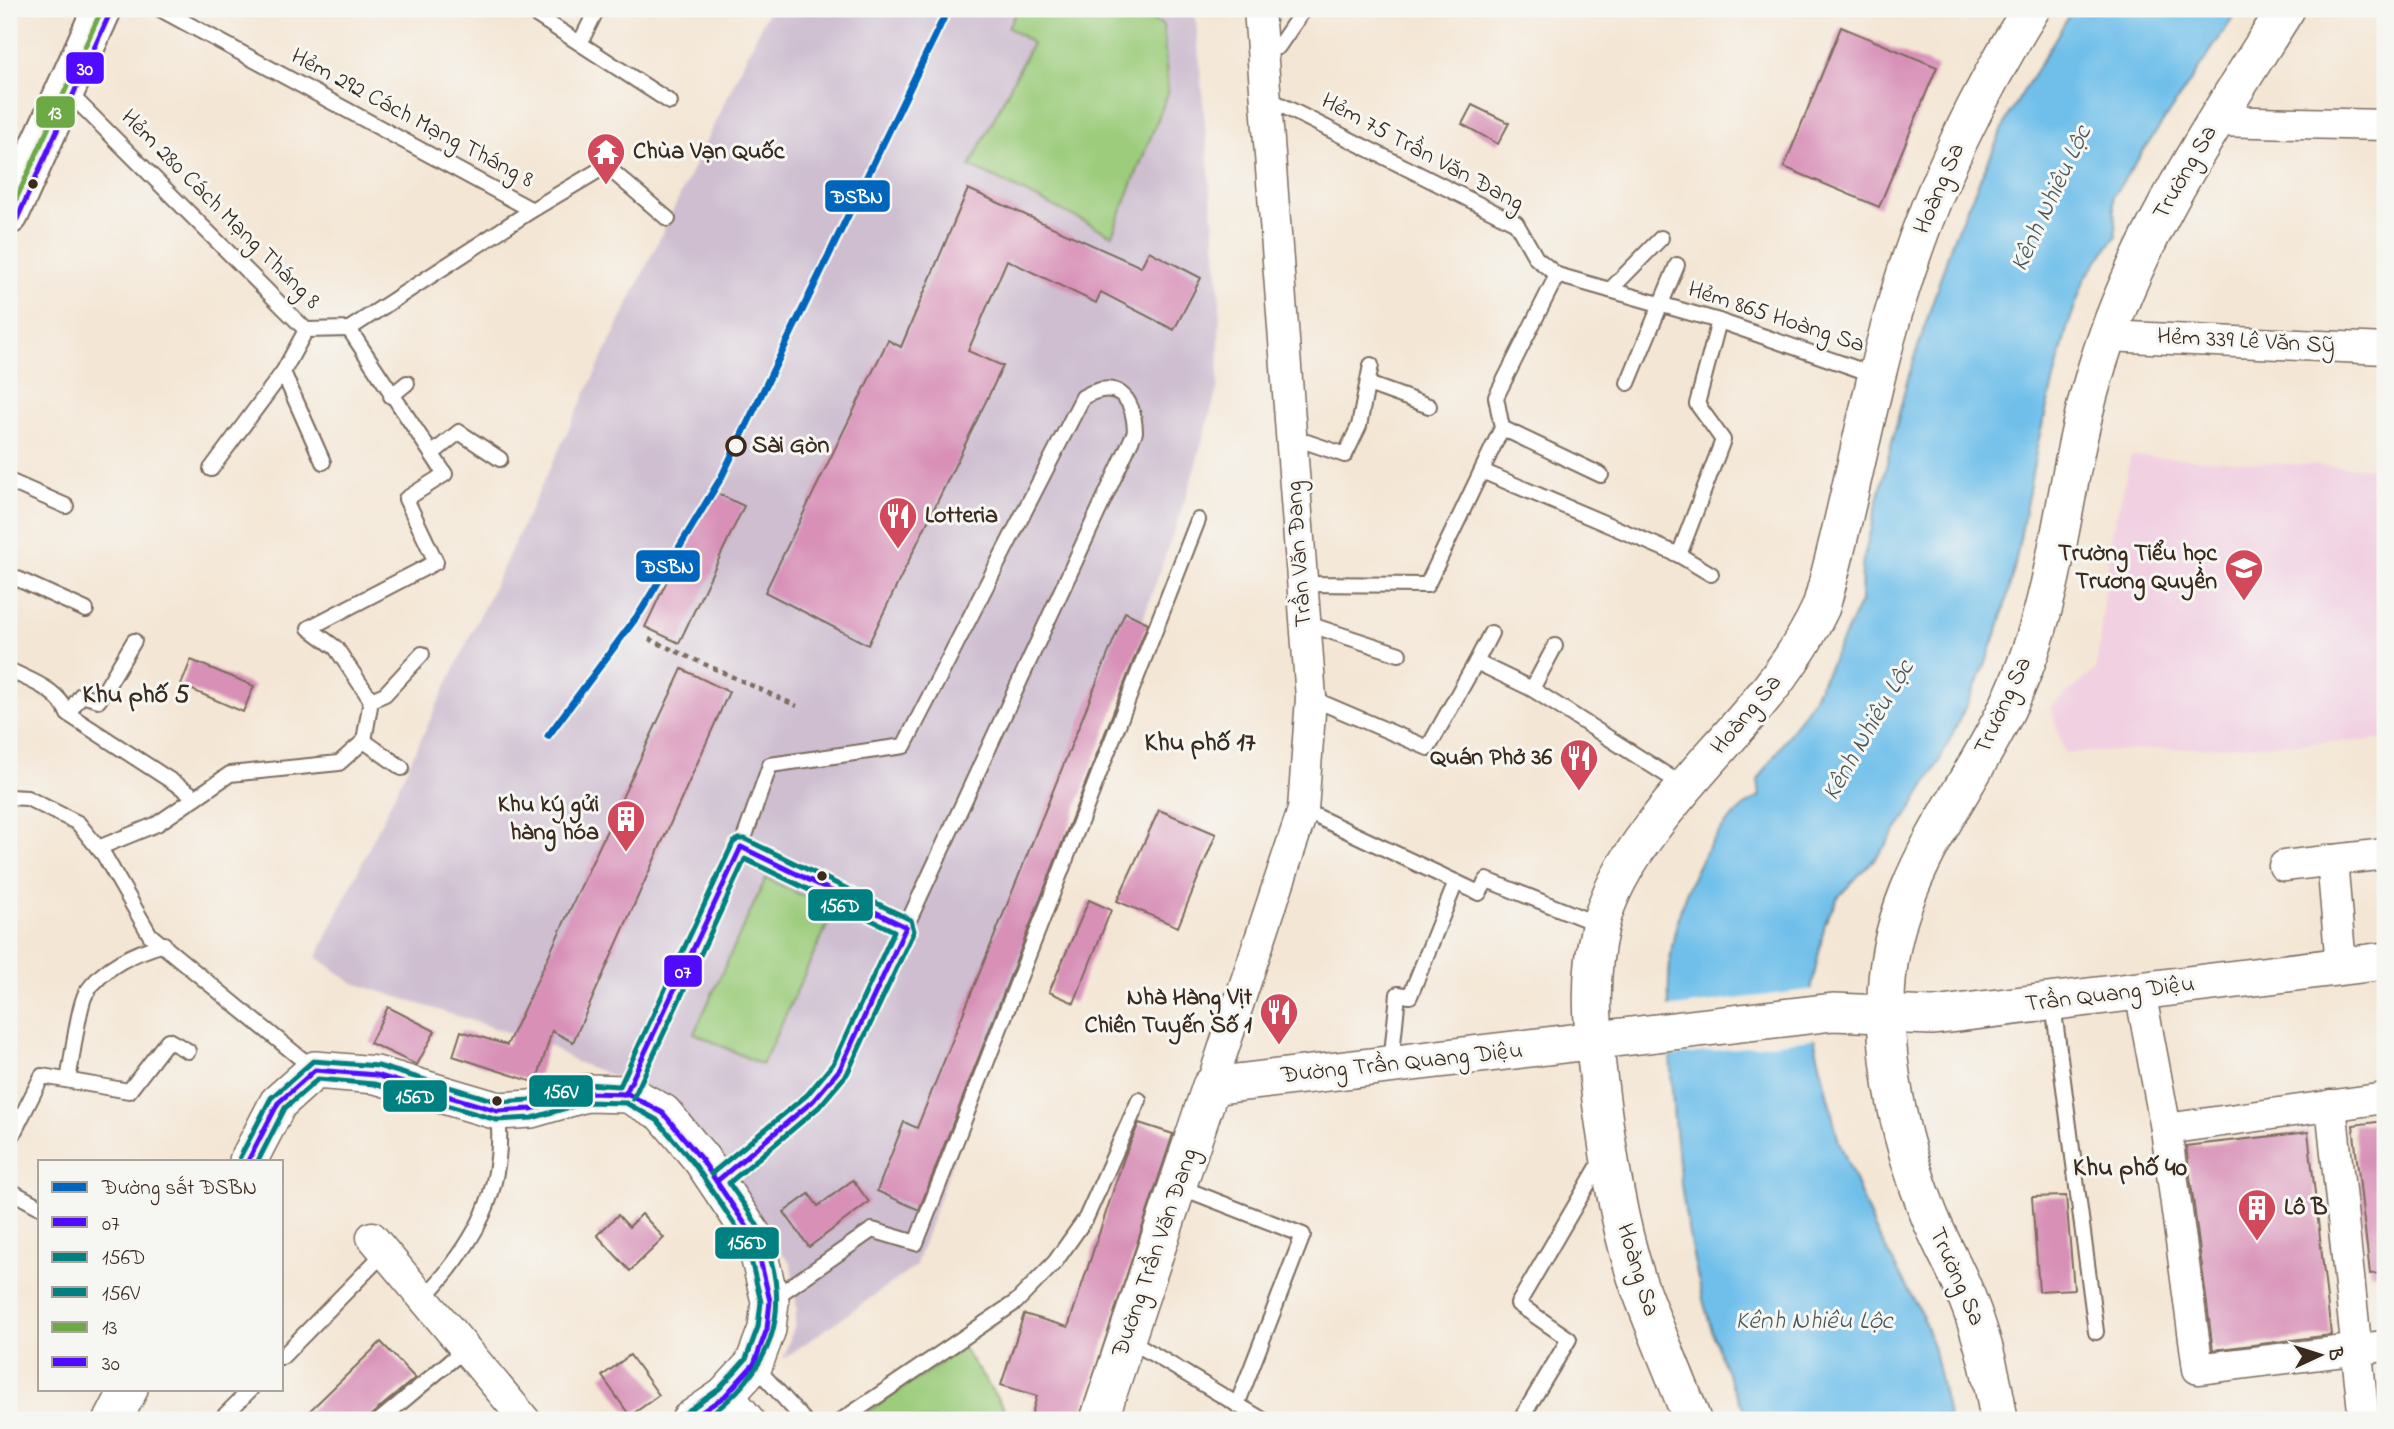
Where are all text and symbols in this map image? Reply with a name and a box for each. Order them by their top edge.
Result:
street label: Hẻm 292 Cách Mạng Tháng 8 [284,40,540,198]
line badge: 30 [65,51,105,85]
text: 30 [76,57,94,84]
street label: Hẻm 75 Trần Văn Ðang [1314,85,1530,221]
line badge: 13 [35,95,76,129]
text: 13 [48,101,62,128]
street label: Hẻm 280 Cách Mạng Tháng 8 [112,102,328,318]
water label: Kênh Nhiêu Lộc [2002,118,2103,278]
street label: Trường Sa [2145,119,2227,227]
temple icon: Chùa Vạn Quốc [585,131,627,186]
place label: Chùa Vạn Quốc [633,135,786,170]
street label: Hoàng Sa [1905,138,1975,240]
unlabelled marker [26,177,40,191]
line badge: ĐSBN [824,179,891,213]
text: ĐSBN [830,185,883,212]
street label: Hẻm 865 Hoàng Sa [1683,273,1869,363]
street label: Hẻm 339 Lê Văn Sỹ [2156,320,2336,365]
place label: Sài Gòn [752,429,829,464]
marker: Sài Gòn [726,436,746,456]
street label: Trần Văn Ðang [1277,480,1323,628]
restaurant icon: Lotteria [877,495,919,550]
place label: Lotteria [925,499,998,534]
place label: Trường Tiểu học Trương Quyền [2058,537,2218,601]
school or university icon: Trường Tiểu học Trương Quyền [2223,547,2265,602]
line badge: ĐSBN [635,549,701,583]
text: ĐSBN [641,555,694,582]
street label: Trường Sa [1966,651,2042,761]
water label: Kênh Nhiêu Lộc [1813,652,1925,809]
street label: Hoàng Sa [1703,667,1791,763]
district label: Khu phố 5 [83,677,190,715]
district label: Khu phố 17 [1145,725,1256,763]
restaurant icon: Quán Phở 36 [1558,737,1600,792]
place label: Quán Phở 36 [1430,741,1552,776]
place label: Khu ký gửi hàng hóa [498,788,599,852]
building icon: Khu ký gửi hàng hóa [605,798,647,853]
unlabelled marker [815,869,829,883]
line badge: 156D [807,888,874,922]
text: 156D [820,894,860,921]
line badge: 07 [663,954,703,988]
text: 07 [675,960,691,987]
street label: Trần Quang Diệu [2023,967,2197,1023]
place label: Nhà Hàng Vịt Chiên Tuyến Số 1 [1084,981,1253,1045]
restaurant icon: Nhà Hàng Vịt Chiên Tuyến Số 1 [1258,991,1300,1046]
street label: Đường Trần Quang Diệu [1278,1034,1525,1094]
line badge: 156V [528,1074,594,1108]
line badge: 156D [382,1079,448,1113]
text: 156V [544,1080,579,1107]
text: 156D [395,1085,435,1112]
unlabelled marker [490,1094,504,1108]
street label: Đường Trần Văn Đang [1104,1144,1208,1363]
district label: Khu phố 40 [2073,1150,2187,1188]
legend [38,1160,284,1390]
text: Đường sắt ĐSBN [101,1174,257,1206]
building icon: Lô B [2236,1187,2278,1242]
place label: Lô B [2284,1191,2328,1226]
text: 07 [102,1210,120,1240]
street label: Hoàng Sa [1606,1219,1668,1321]
street label: Trường Sa [1919,1222,1993,1332]
line badge: 156D [714,1226,780,1260]
text: 156D [727,1231,767,1258]
text: 156D [102,1244,145,1274]
text: 156V [102,1280,140,1310]
water label: Kênh Nhiêu Lộc [1735,1303,1894,1341]
text: 13 [102,1314,117,1344]
north arrow [2286,1320,2356,1390]
text: B [2320,1346,2348,1362]
text: 30 [102,1350,120,1380]

